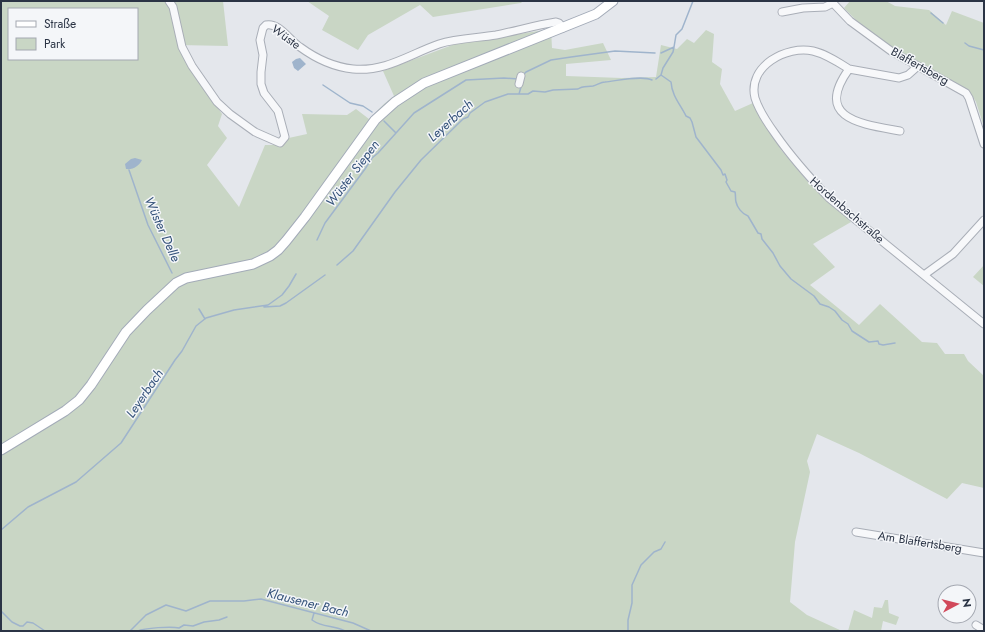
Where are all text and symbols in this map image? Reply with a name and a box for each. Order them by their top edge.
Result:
legend [8,8,138,60]
text: Straße [44,15,76,33]
street label: Wüste [268,20,304,54]
text: Park [44,35,66,53]
street label: Blaffertsberg [888,43,952,89]
water label: Leyerbach [423,95,477,146]
water label: Wüster Siepen [321,136,384,211]
street label: Hordenbachstraße [806,172,888,248]
water label: Wüster Delle [140,194,186,265]
water label: Leyerbach [121,365,168,421]
street label: Am Blaffertsberg [877,526,963,558]
water label: Klausener Bach [265,583,351,622]
north arrow [937,584,977,624]
text: N [958,597,975,608]

